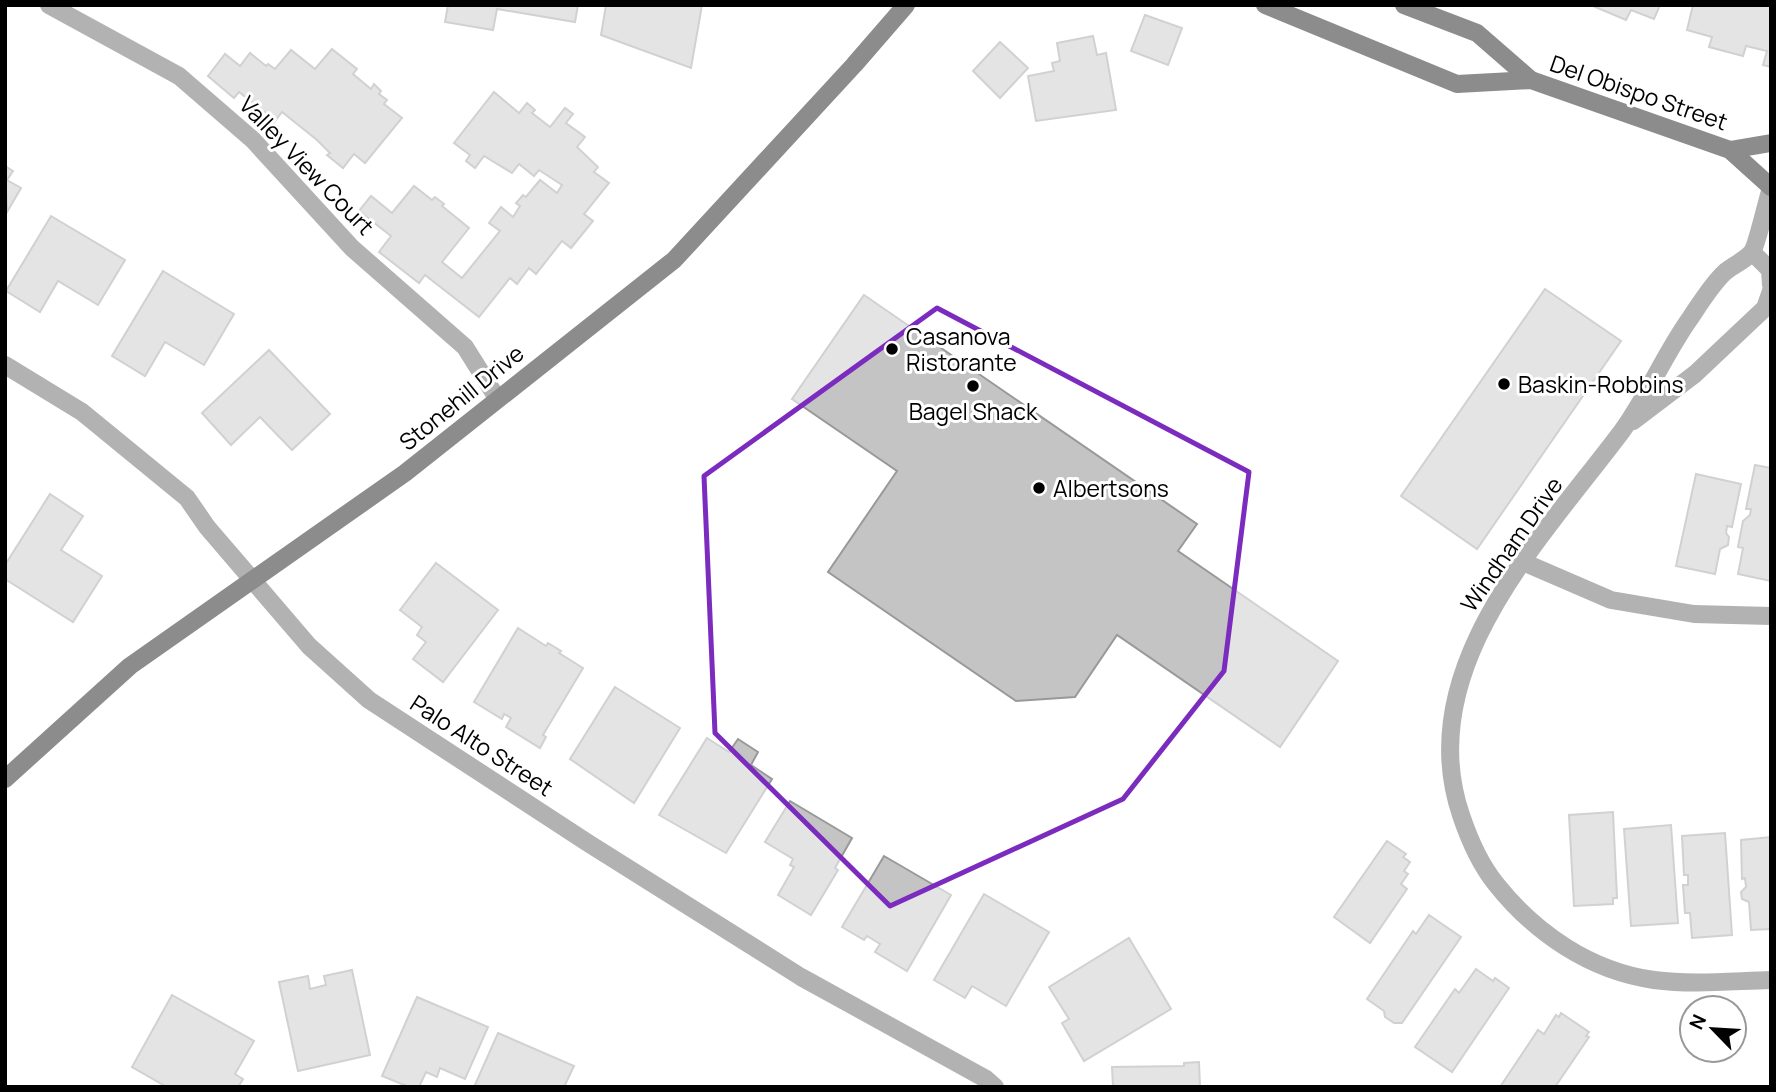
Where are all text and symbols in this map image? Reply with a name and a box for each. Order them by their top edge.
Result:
street label: Del Obispo Street [1546,47,1732,137]
street label: Valley View Court [232,89,382,241]
place label: Casanova Ristorante [906,320,1017,378]
street label: Stonehill Drive [392,337,530,457]
marker: Casanova Ristorante [884,341,900,357]
place label: Baskin-Robbins [1518,368,1684,400]
marker: Baskin-Robbins [1496,376,1512,392]
marker: Bagel Shack [965,378,981,394]
place label: Bagel Shack [909,395,1038,427]
street label: Windham Drive [1453,470,1569,618]
place label: Albertsons [1053,472,1169,504]
marker: Albertsons [1031,480,1047,496]
street label: Palo Alto Street [404,687,560,803]
north arrow [1678,994,1748,1064]
text: N [1683,1010,1712,1033]

